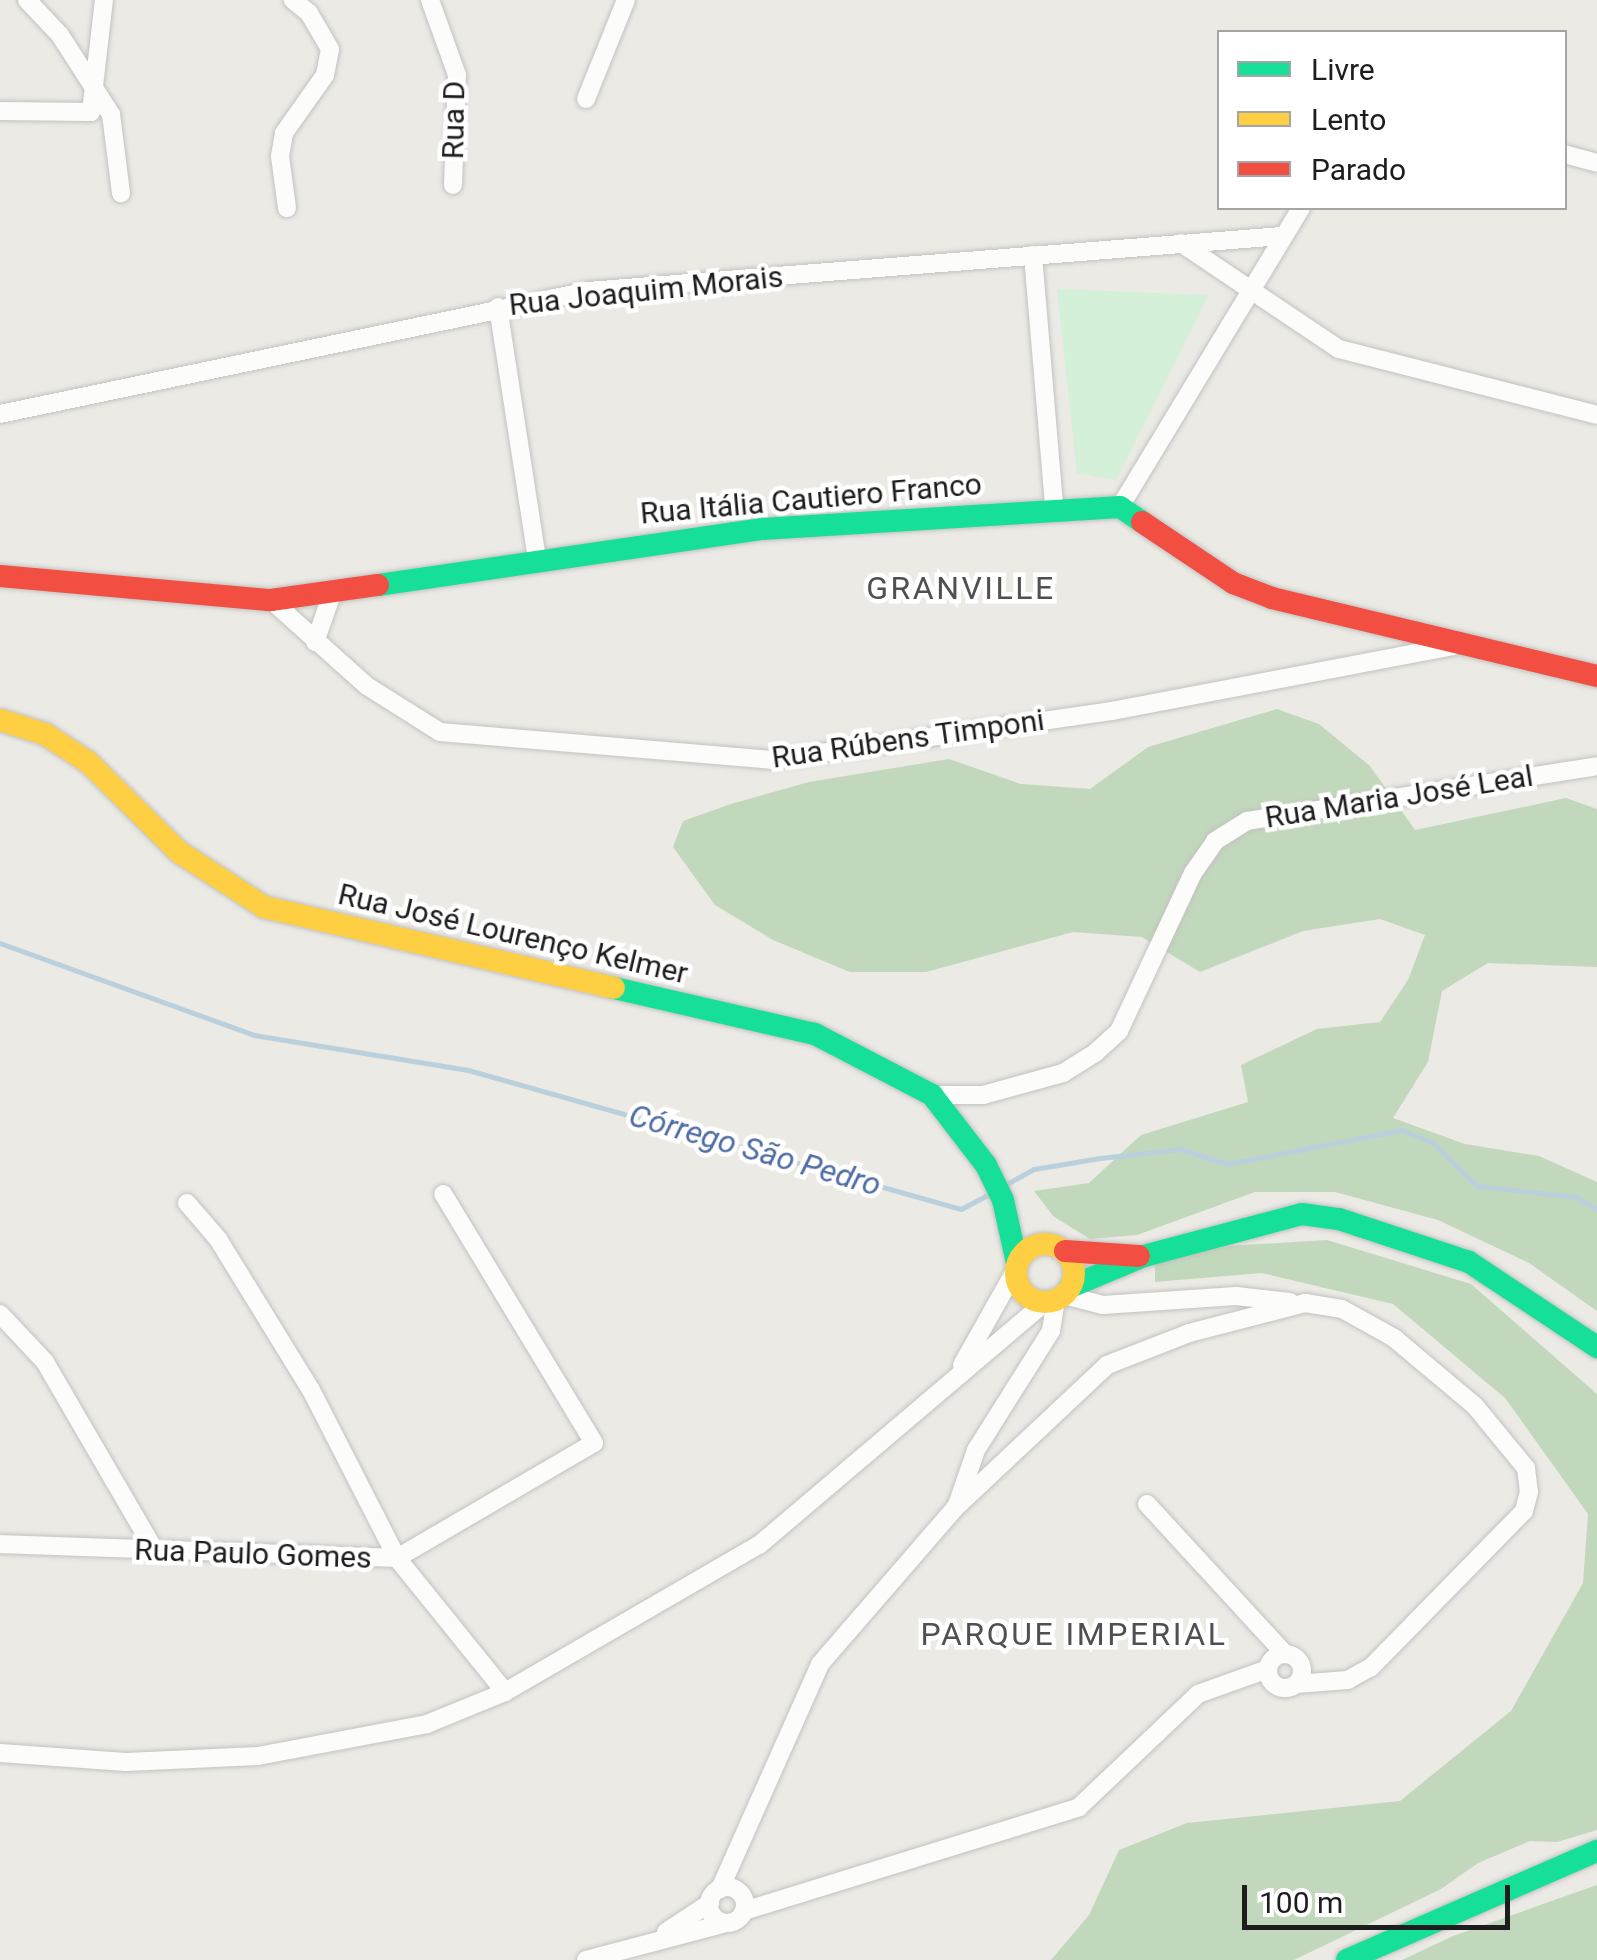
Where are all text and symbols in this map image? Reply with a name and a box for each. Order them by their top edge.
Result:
legend [1217,30,1567,210]
text: Livre [1311,52,1375,87]
street label: Rua D [435,80,473,160]
text: Lento [1311,102,1386,137]
text: Parado [1311,152,1406,187]
street label: Rua Joaquim Morais [507,259,785,323]
street label: Rua Itália Cautiero Franco [639,466,983,532]
district label: GRANVILLE [866,569,1056,607]
street label: Rua Rúbens Timponi [769,702,1047,776]
street label: Rua Maria José Leal [1263,758,1535,836]
street label: Rua José Lourenço Kelmer [335,876,691,992]
water label: Córrego São Pedro [625,1096,885,1204]
street label: Rua Paulo Gomes [134,1532,372,1576]
district label: PARQUE IMPERIAL [921,1615,1227,1653]
scale bar [1247,1865,1514,1927]
text: 100 m [1259,1885,1343,1920]

